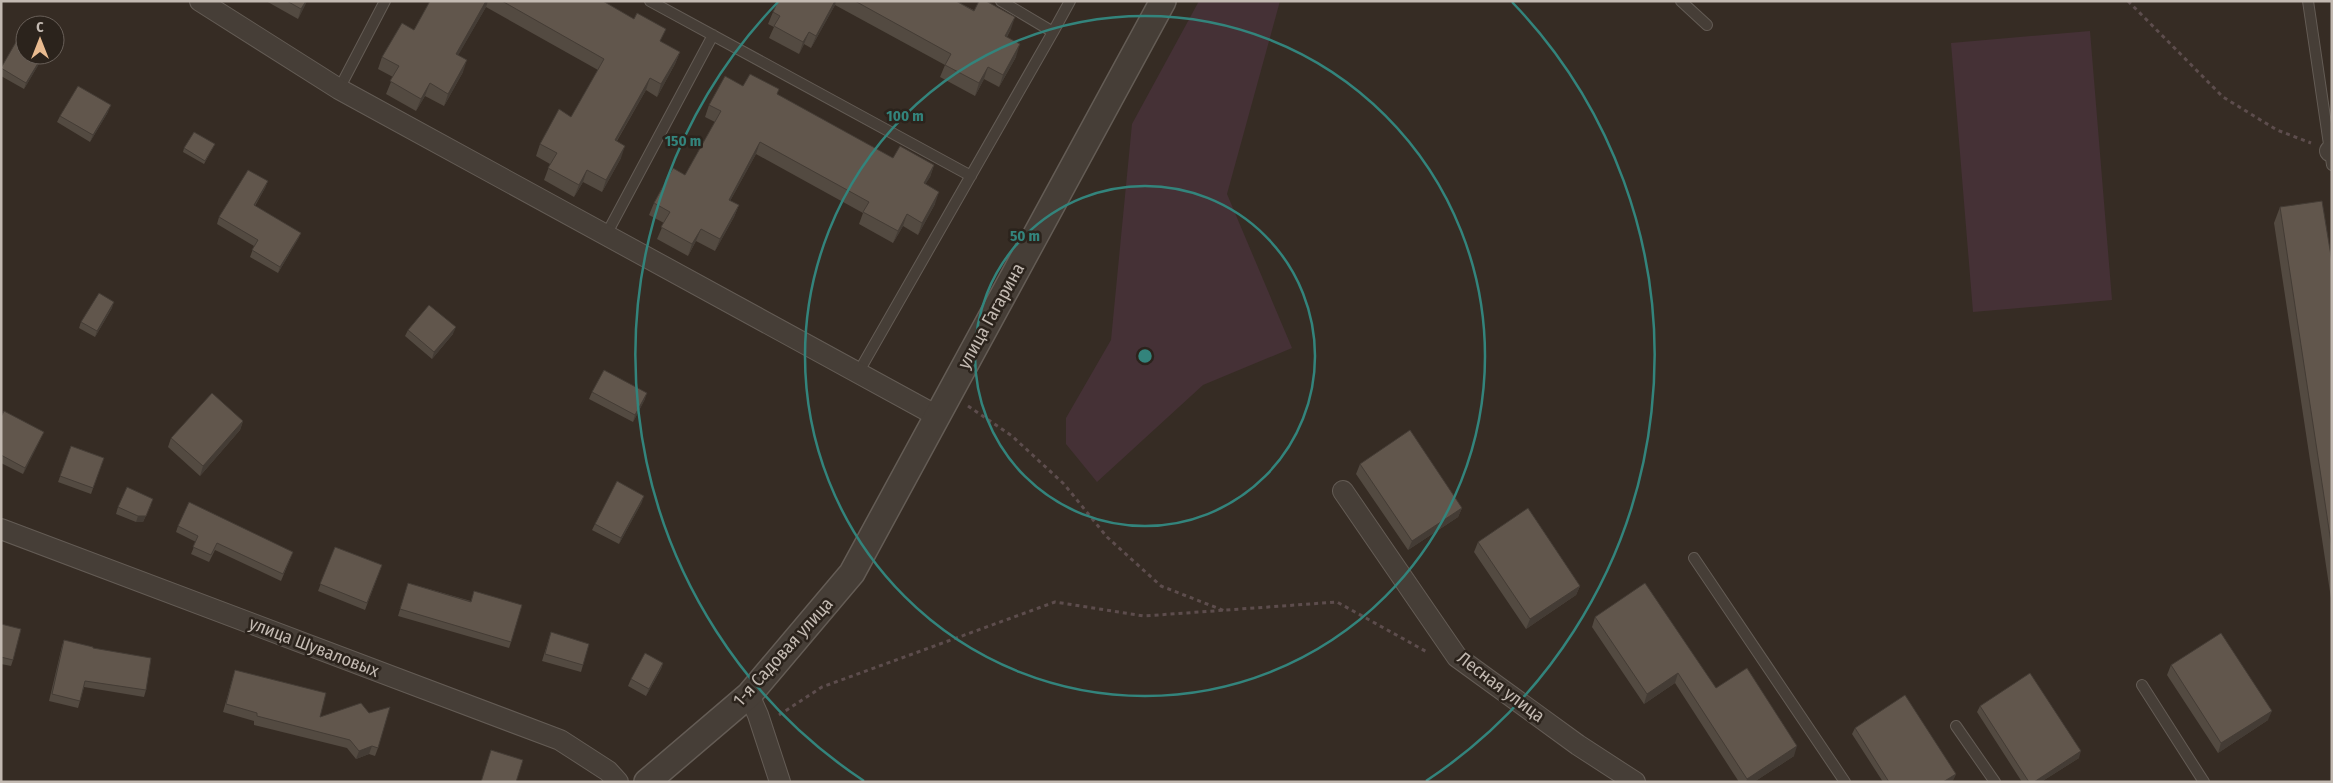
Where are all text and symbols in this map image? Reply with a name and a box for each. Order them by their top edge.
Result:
north arrow [15,15,65,65]
text: С [36,19,44,36]
text: 100 m [886,107,924,125]
text: 150 m [665,132,701,150]
text: 50 m [1010,227,1040,245]
street label: улица Гагарина [953,259,1029,373]
centre of rings [1136,347,1154,365]
street label: 1-я Садовая улица [728,593,838,711]
street label: улица Шуваловых [246,612,382,682]
street label: Лесная улица [1453,647,1549,727]

